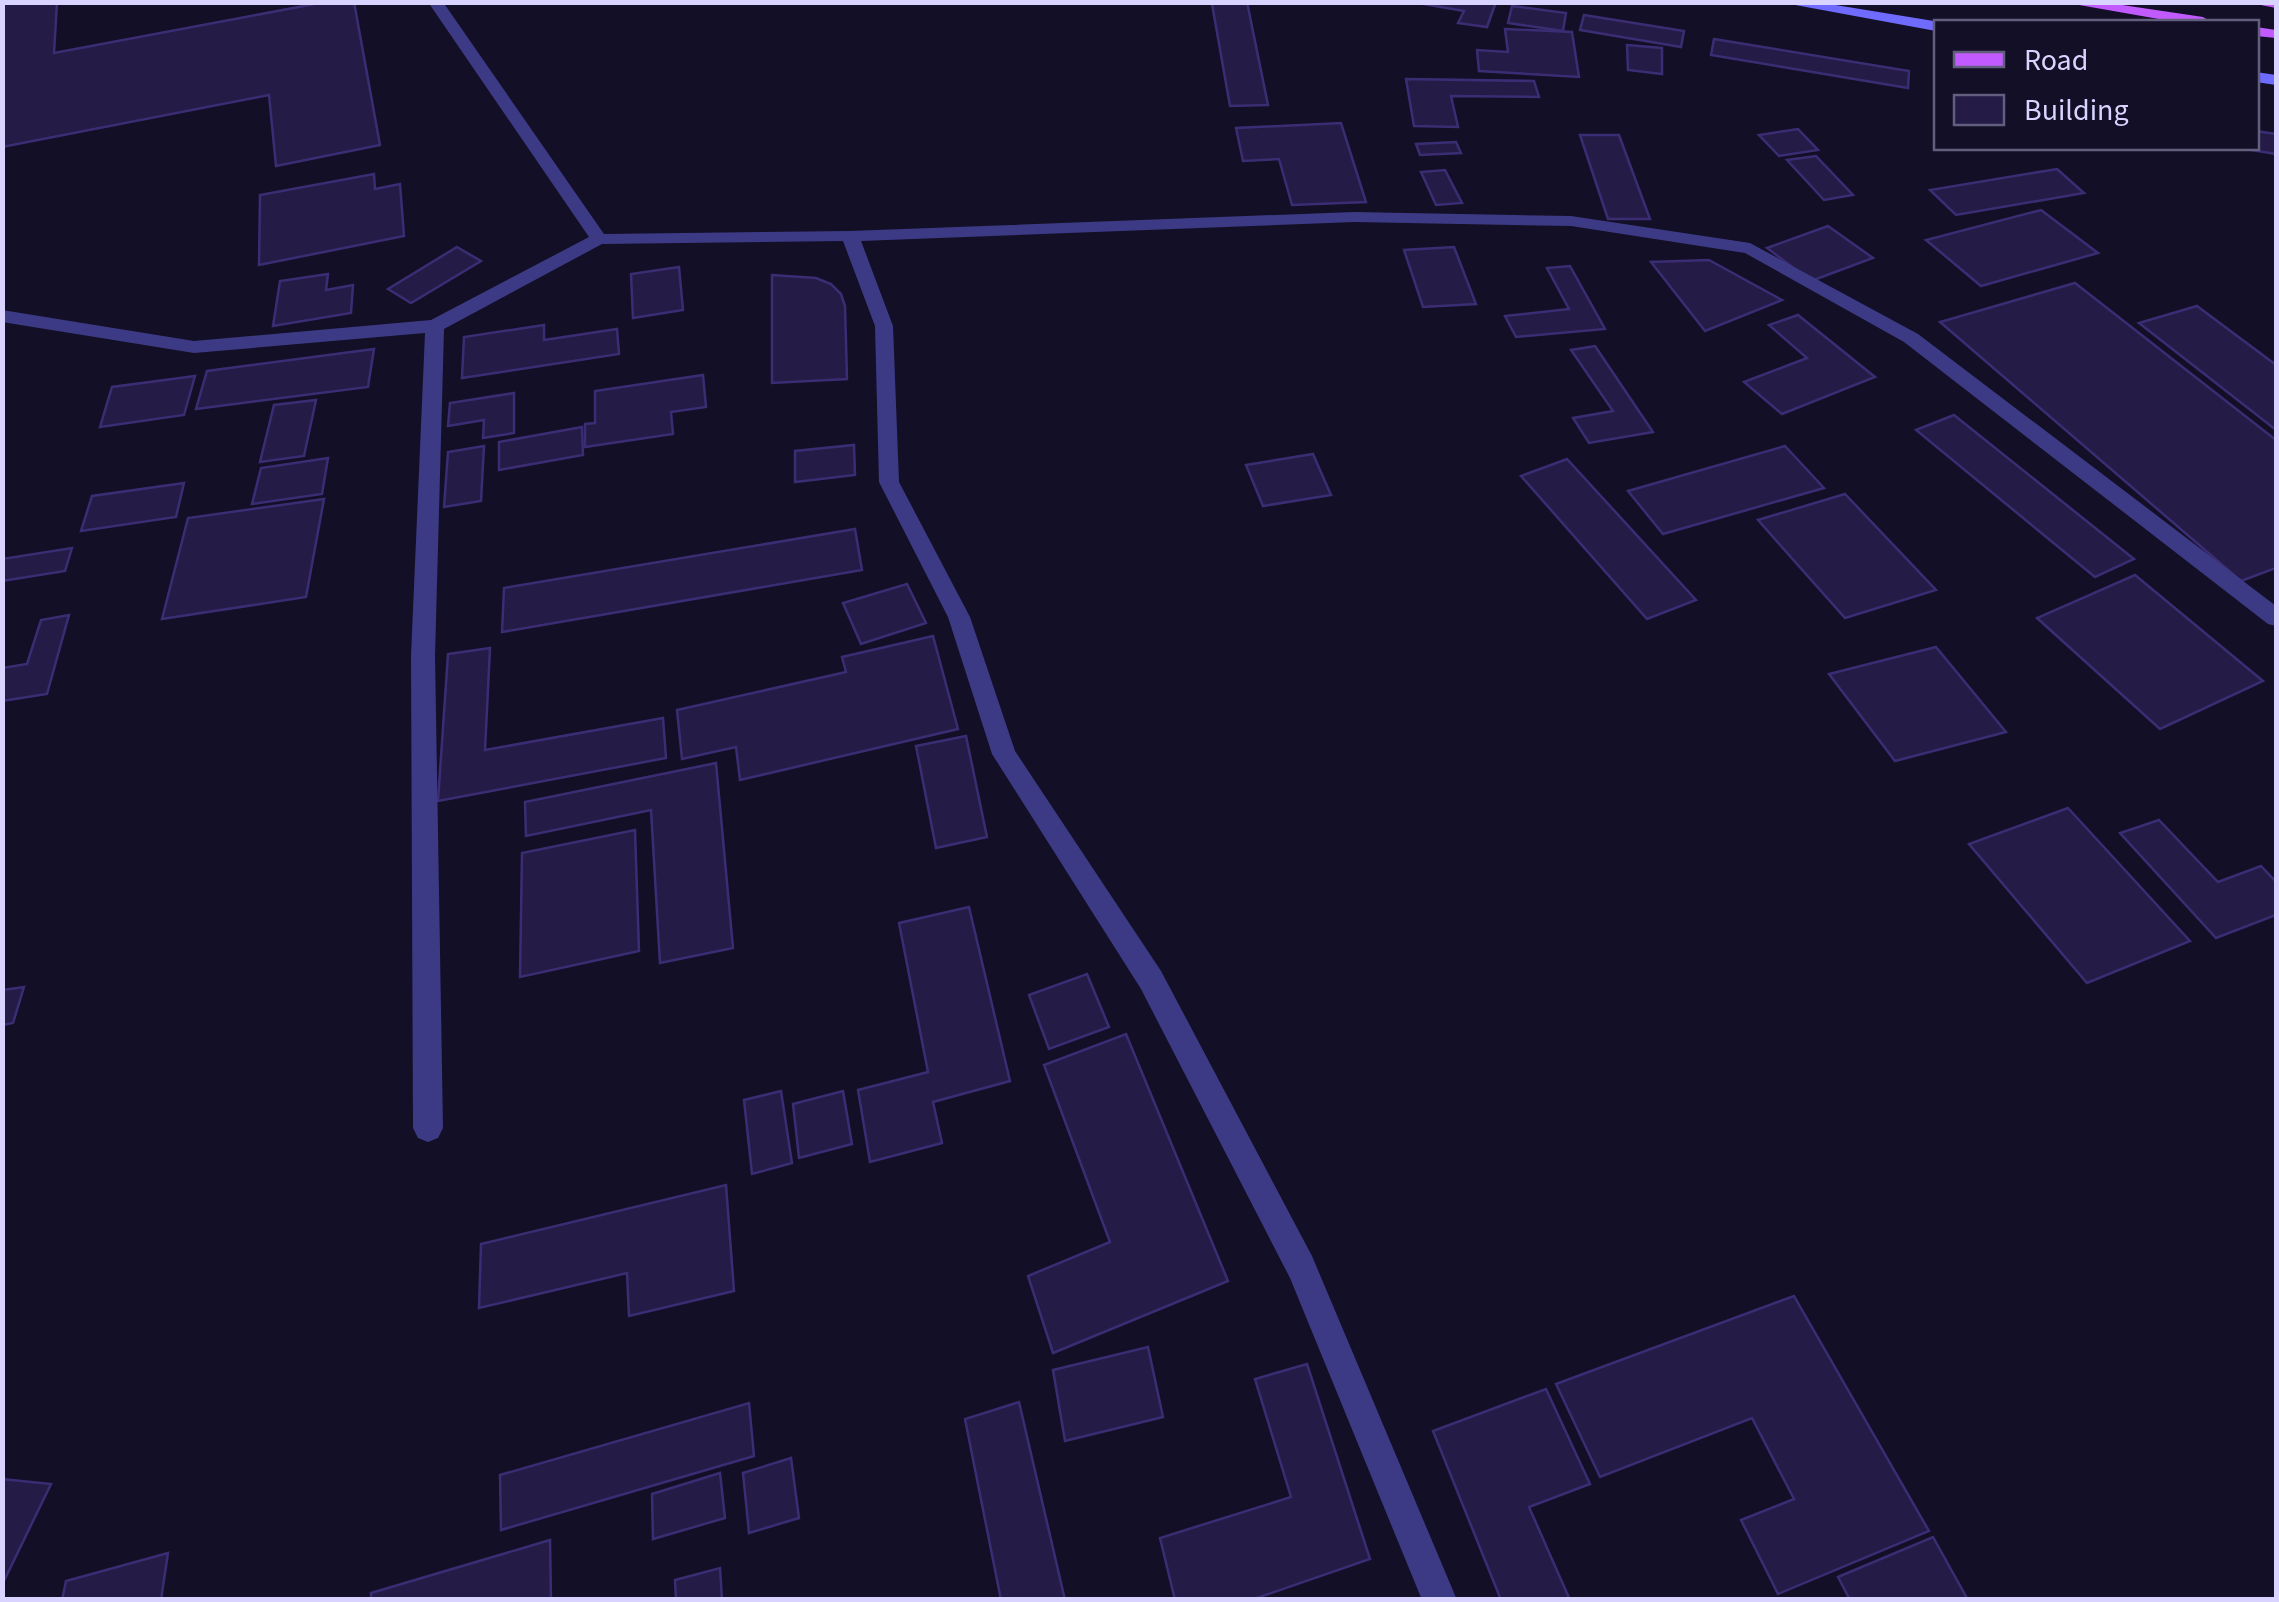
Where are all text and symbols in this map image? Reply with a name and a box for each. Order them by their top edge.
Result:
legend [1934,20,2259,150]
text: Road [2024,39,2088,82]
text: Building [2024,89,2129,132]

